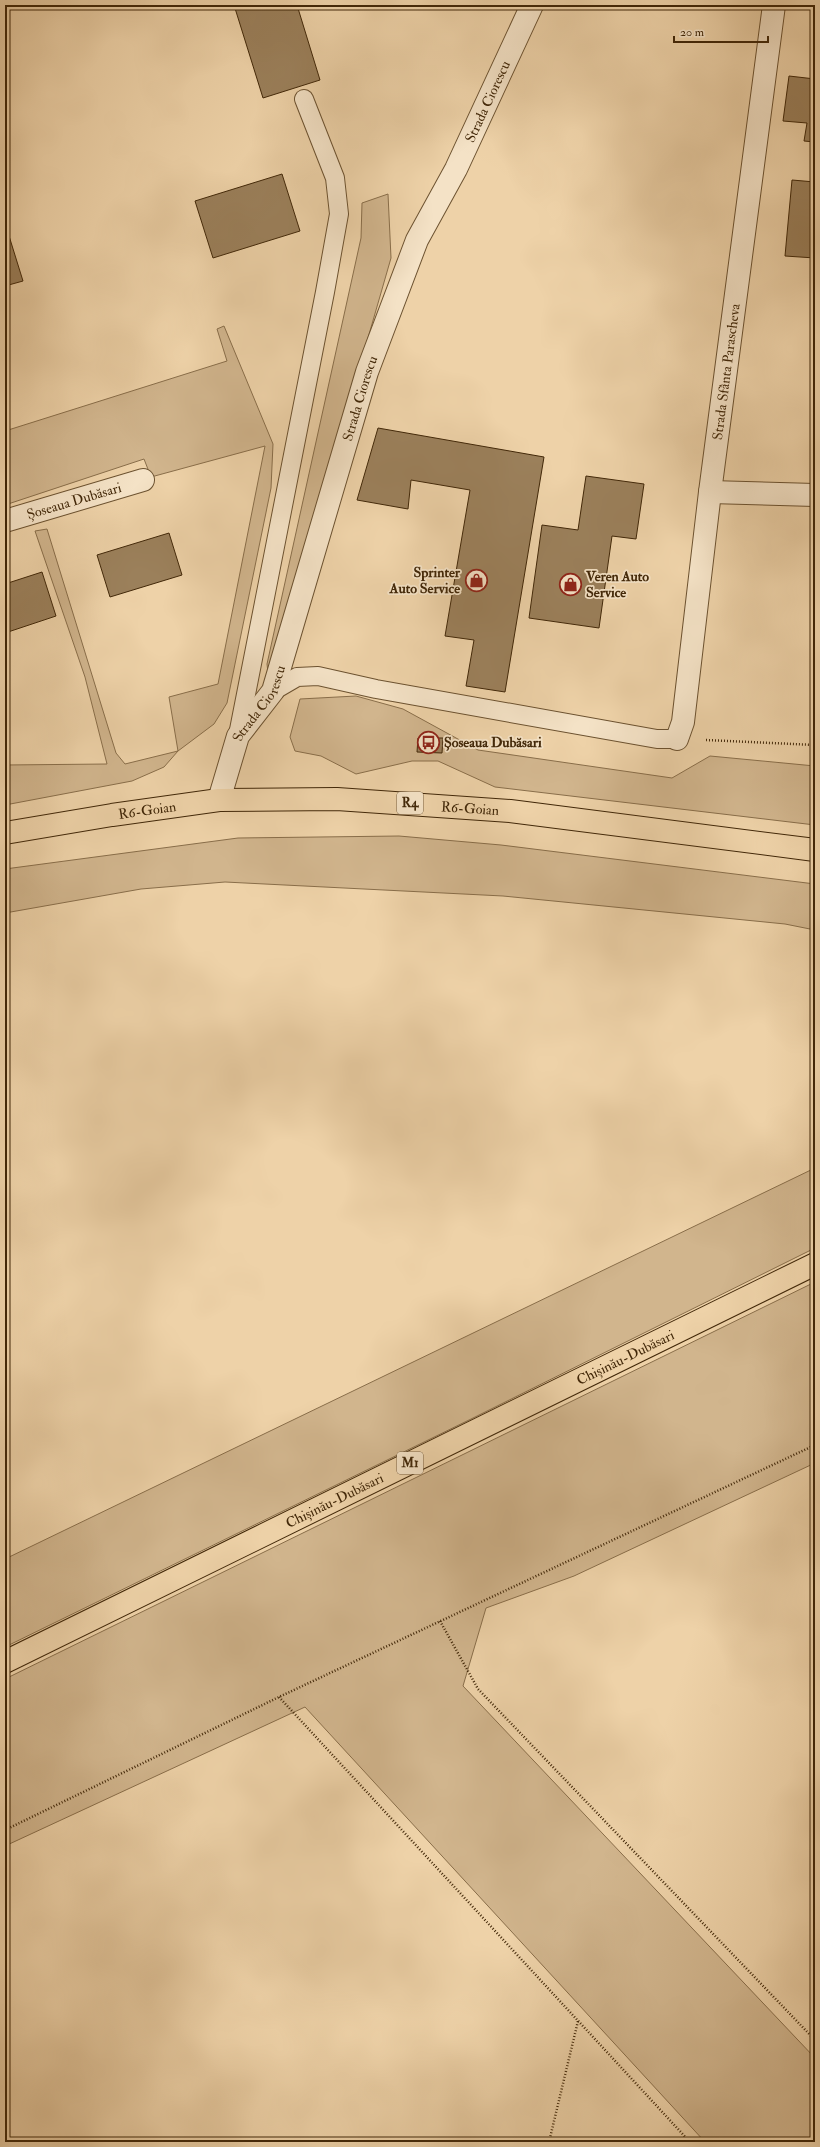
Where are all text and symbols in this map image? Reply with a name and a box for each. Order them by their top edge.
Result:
scale bar [674,18,768,44]
text: 20 m [680,25,705,40]
street label: Strada Ciorescu [461,58,514,145]
street label: Strada Sfânta Parascheva [708,302,743,441]
street label: Strada Ciorescu [339,353,381,443]
street label: Șoseaua Dubăsari [25,478,124,523]
place label: Sprinter Auto Service [389,564,461,597]
shop icon: Sprinter Auto Service [463,567,489,593]
place label: Veren Auto Service [585,568,649,601]
shop icon: Veren Auto Service [558,571,584,597]
street label: Strada Ciorescu [228,663,289,743]
bus stop icon: Șoseaua Dubăsari [415,729,441,755]
place label: Șoseaua Dubăsari [444,734,542,751]
road number: R4 [397,792,423,814]
street label: R6-Goian [117,798,177,823]
street label: R6-Goian [440,798,500,819]
street label: Chișinău-Dubăsari [573,1326,677,1388]
road number: M1 [397,1452,423,1474]
street label: Chișinău-Dubăsari [283,1469,386,1531]

